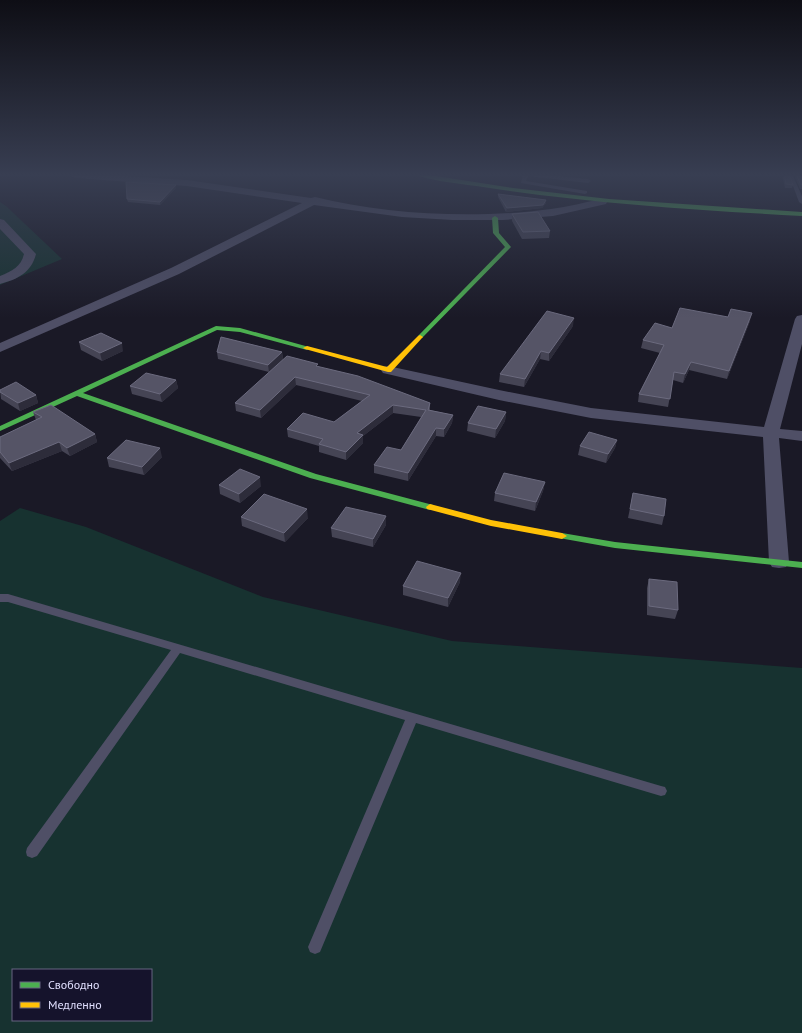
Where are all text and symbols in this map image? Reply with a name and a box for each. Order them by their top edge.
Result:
legend [12,969,152,1021]
text: Свободно [48,977,99,992]
text: Медленно [48,997,102,1012]

